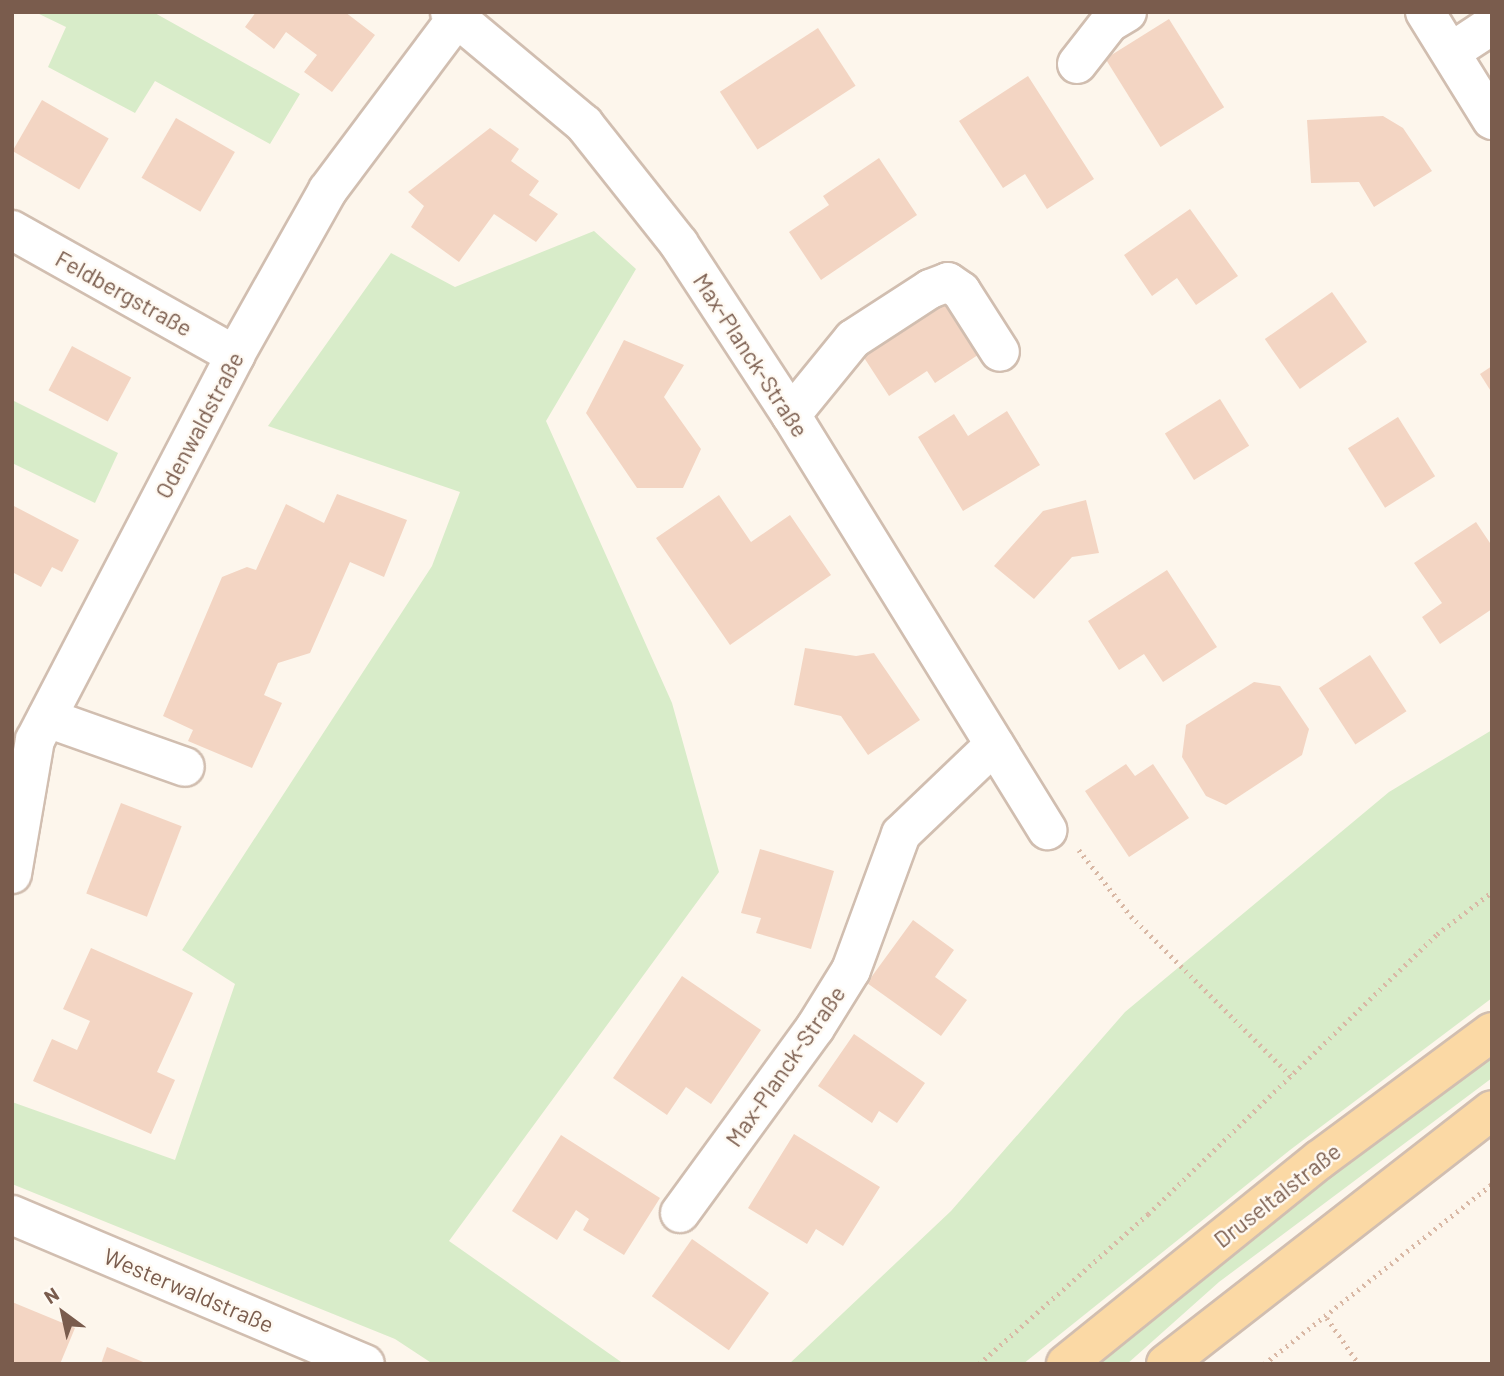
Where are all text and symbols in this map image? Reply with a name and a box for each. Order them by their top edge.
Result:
street label: Feldbergstraße [51,244,197,342]
street label: Max-Planck-Straße [688,268,814,442]
street label: Odenwaldstraße [149,347,249,503]
street label: Max-Planck-Straße [719,980,851,1152]
street label: Druseltalstraße [1208,1137,1346,1253]
street label: Westerwaldstraße [100,1242,278,1338]
north arrow [28,1278,98,1348]
text: N [40,1282,63,1308]

